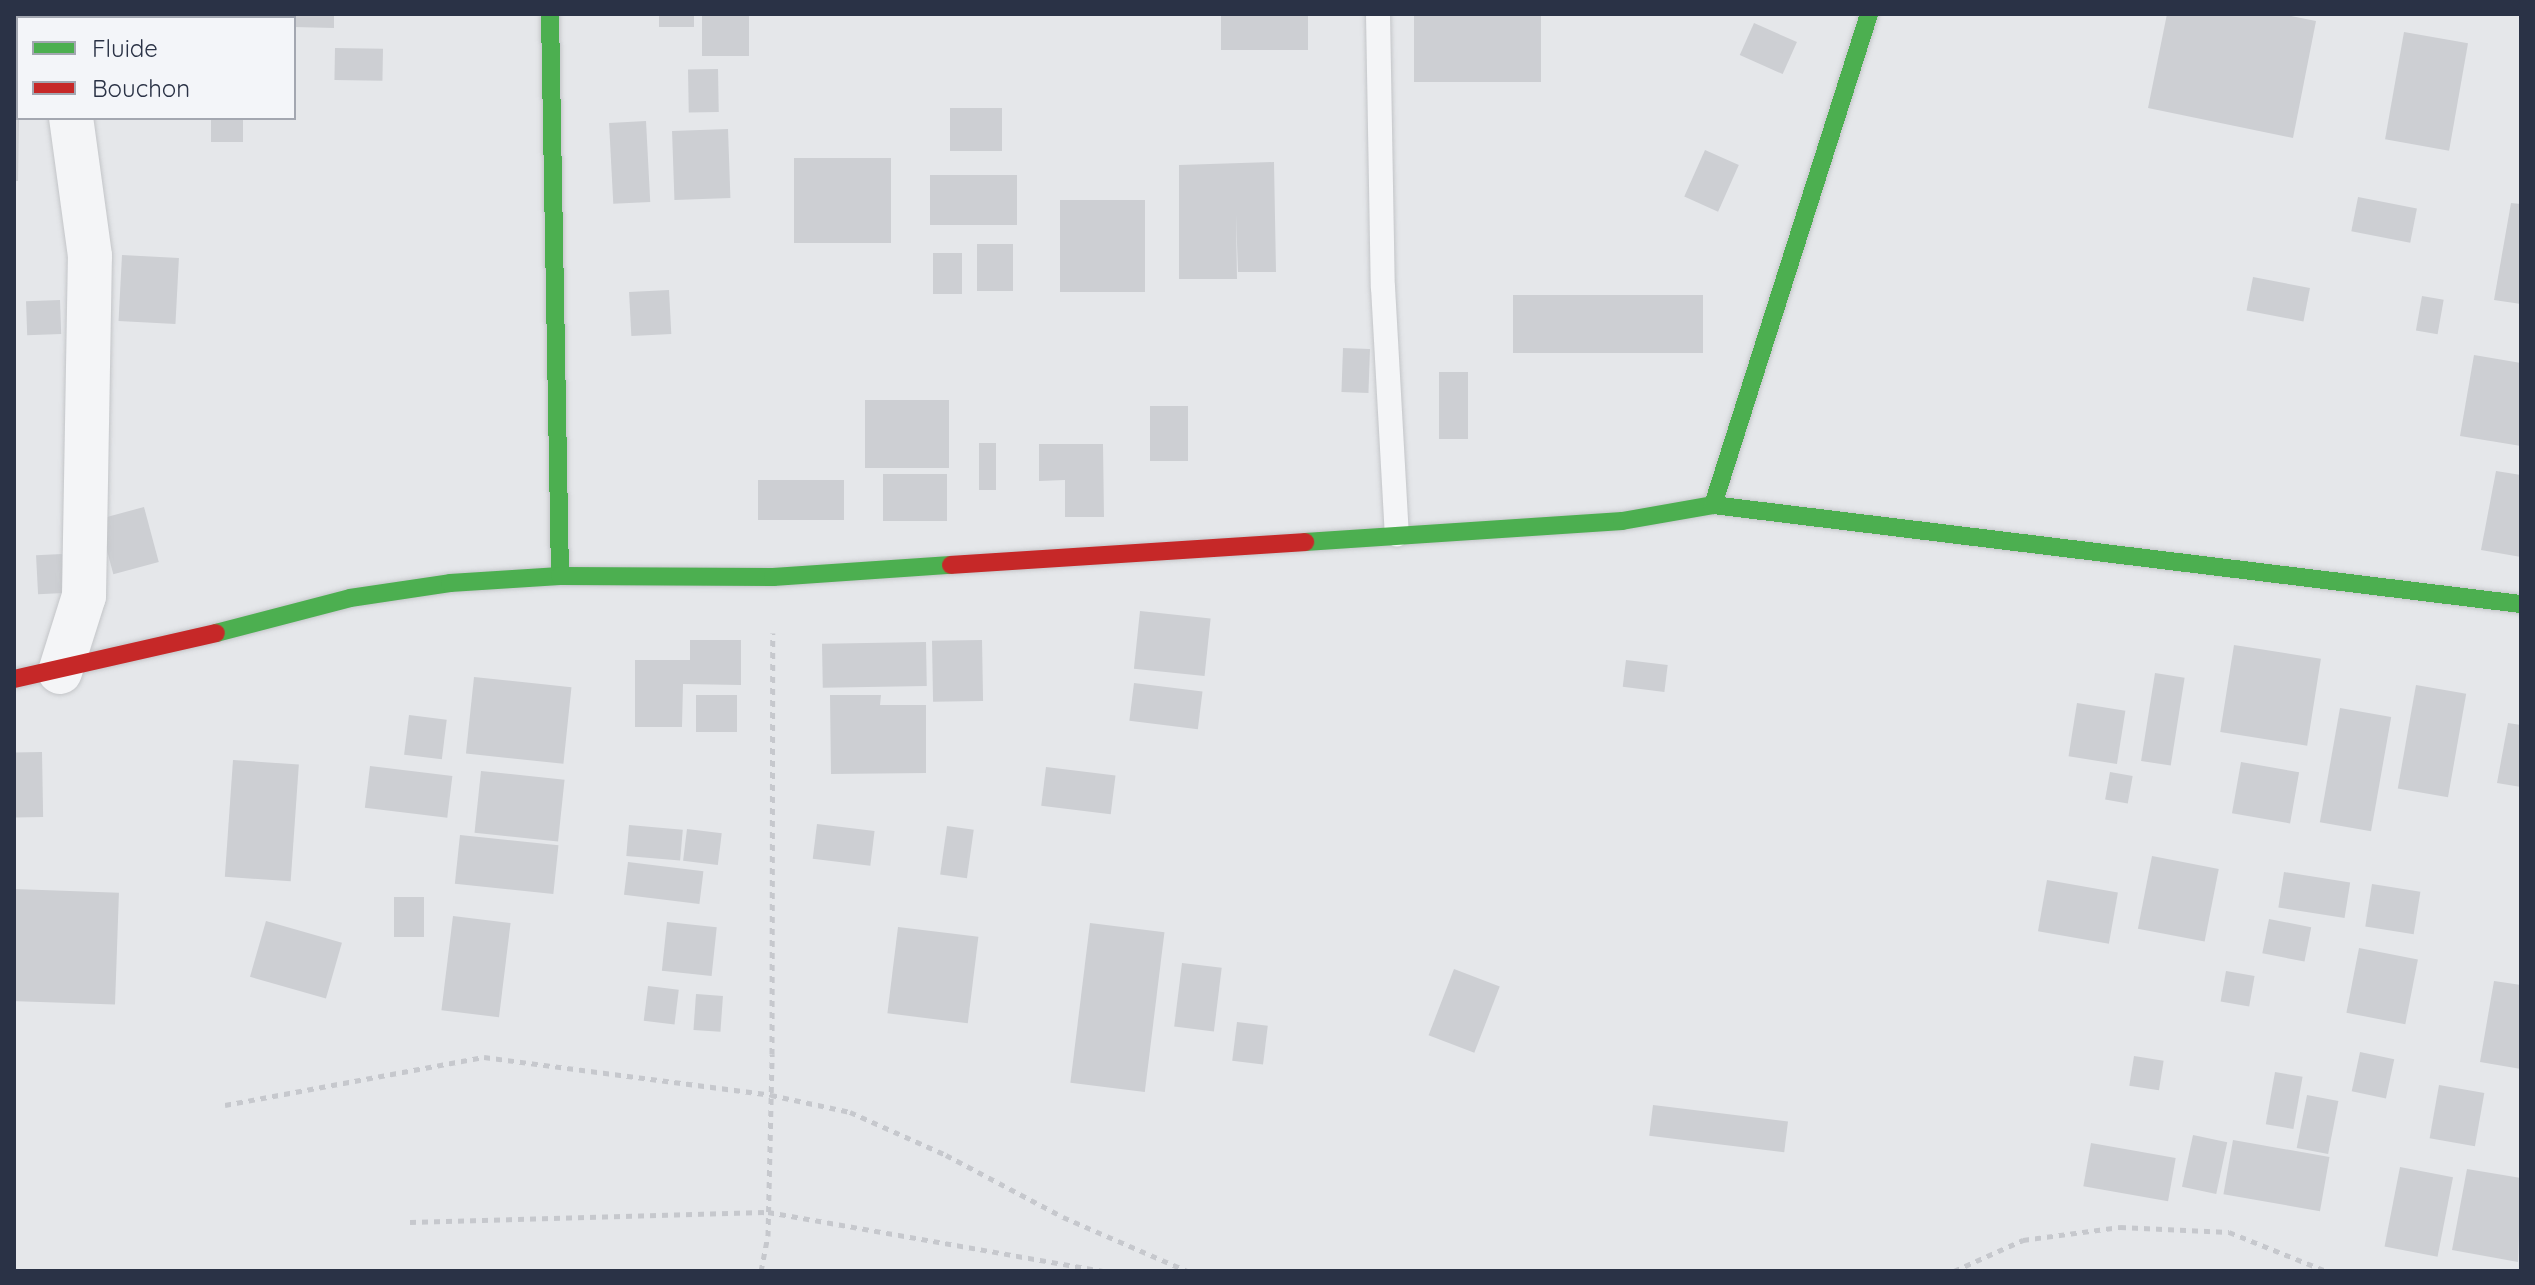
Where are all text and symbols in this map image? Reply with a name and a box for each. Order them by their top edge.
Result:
legend [16,16,296,120]
text: Fluide [92,33,158,63]
text: Bouchon [92,73,190,103]

